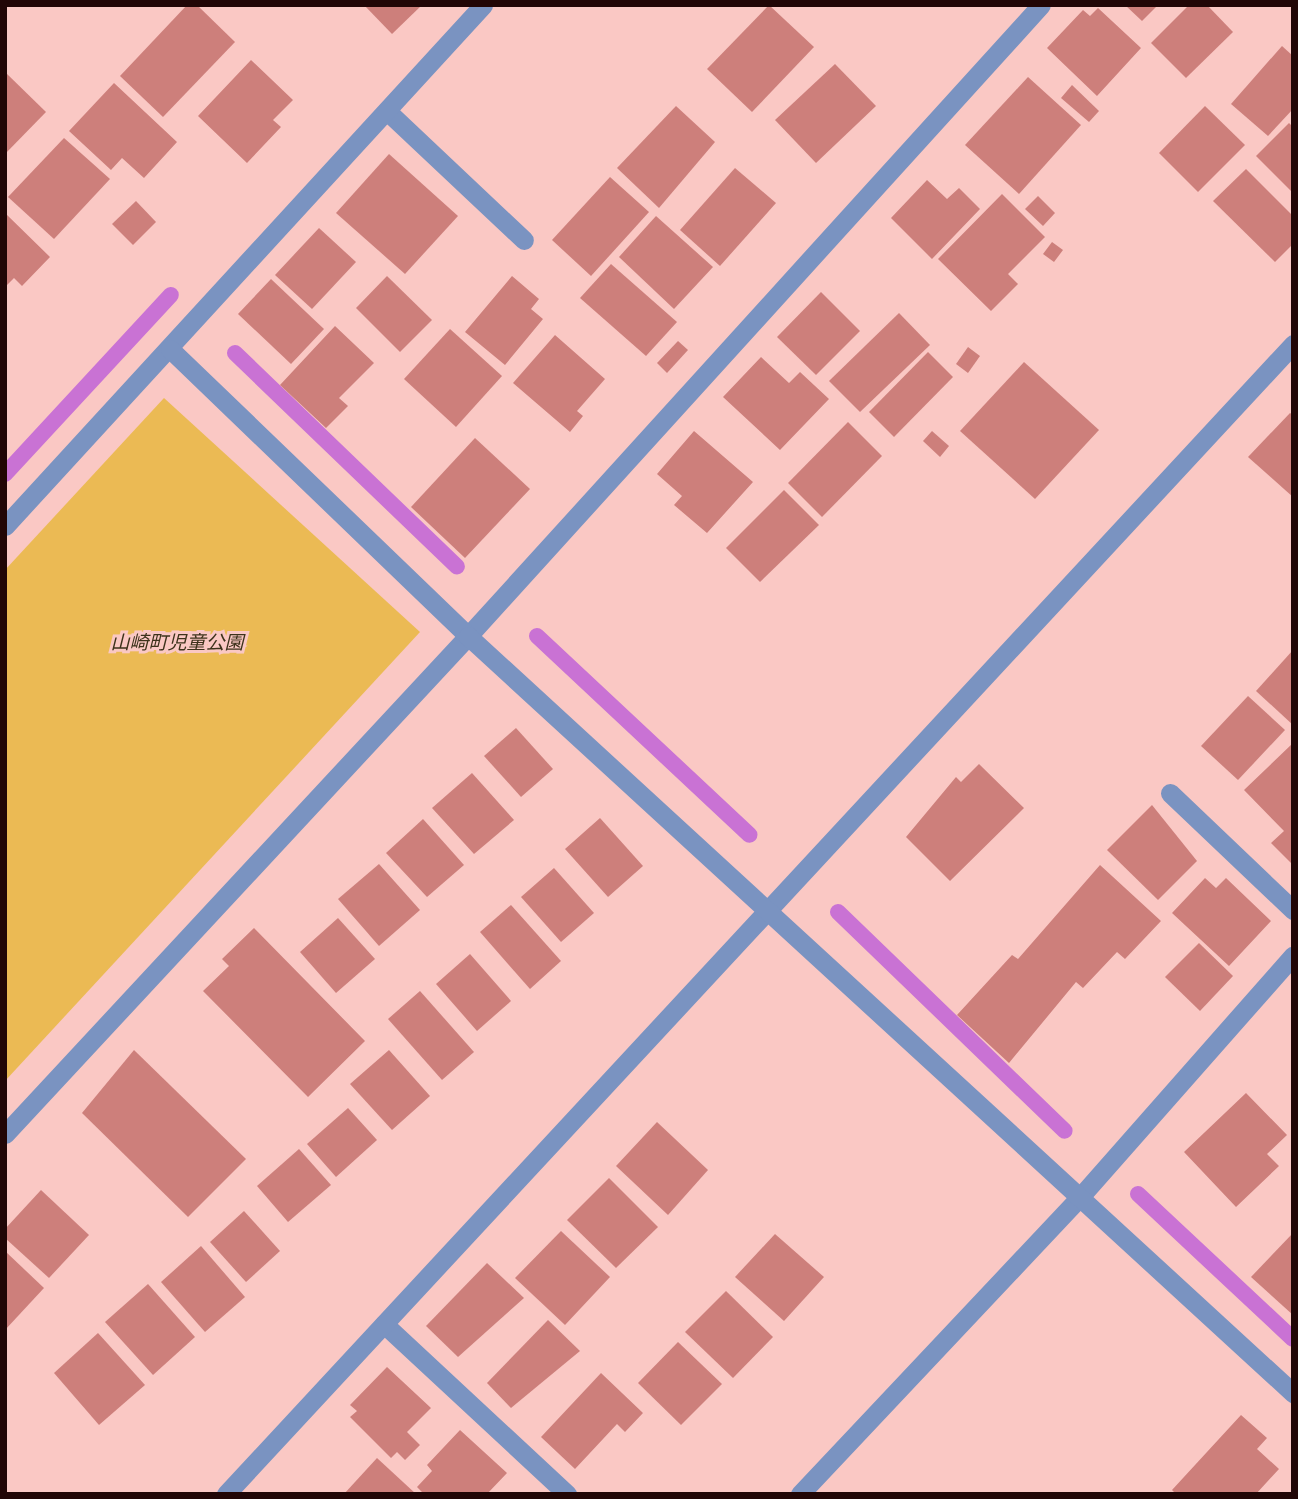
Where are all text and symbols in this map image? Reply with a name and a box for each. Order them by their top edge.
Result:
park label: 山崎町児童公園 [111,631,243,653]

